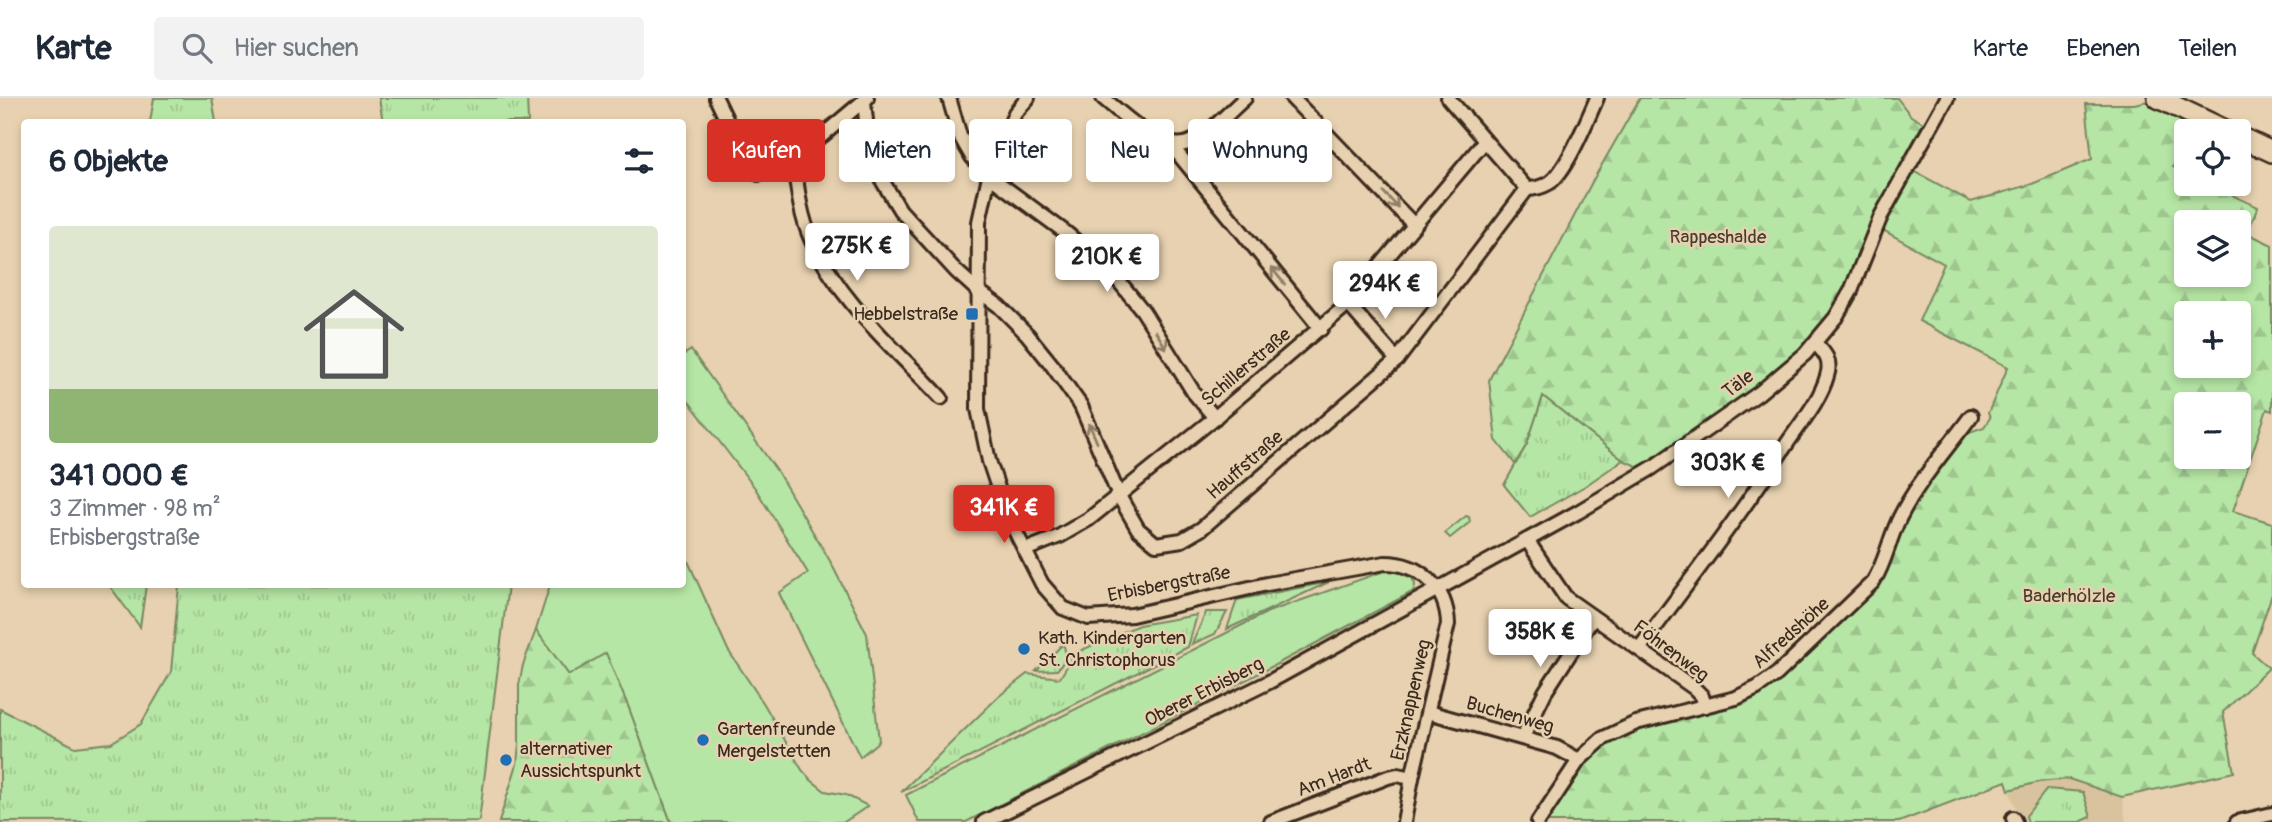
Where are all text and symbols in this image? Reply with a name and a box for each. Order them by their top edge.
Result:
search box [154,17,644,80]
text: Karte [35,28,112,69]
icon: search [178,29,216,67]
text: Hier suchen [234,32,359,64]
text: Karte [1973,34,2028,63]
text: Ebenen [2066,34,2140,63]
text: Teilen [2178,34,2237,63]
chip: Kaufen [707,119,825,182]
chip: Mieten [839,119,955,182]
chip: Filter [969,119,1072,182]
chip: Neu [1086,119,1174,182]
chip: Wohnung [1188,119,1332,182]
map controls [2174,119,2251,469]
button: locate [2174,119,2251,196]
icon: filters [620,142,658,180]
text: 6 Objekte [49,143,168,180]
one-way arrow [1382,191,1399,208]
button: layers [2174,210,2251,287]
pin: 275K € [800,223,914,283]
park label: Rappeshalde [1670,225,1767,249]
text: 275K € [821,231,893,260]
pin: 210K € [1050,234,1164,294]
text: 210K € [1071,242,1143,271]
pin: 294K € [1328,262,1442,321]
one-way arrow [1270,267,1286,285]
text: 294K € [1349,269,1421,298]
icon: home [291,271,417,397]
button: + [2174,301,2251,378]
place label: Hebbelstraße [853,302,959,326]
marker: Hebbelstraße [964,306,980,322]
street label: Schillerstraße [1196,322,1296,412]
one-way arrow [1154,330,1168,350]
street label: Täle [1717,364,1759,404]
button: − [2174,392,2251,469]
one-way arrow [1085,423,1098,445]
street label: Hauffstraße [1202,425,1289,505]
pin: 303K € [1671,440,1785,500]
text: 303K € [1690,448,1766,477]
text: 341 000 € [49,457,189,494]
pin: 341K € [947,486,1061,545]
text: 341K € [969,493,1039,522]
text: 3 Zimmer · 98 m² [49,494,221,523]
text: Erbisbergstraße [49,523,200,552]
street label: Erbisbergstraße [1106,560,1233,608]
park label: Baderhölzle [2023,584,2116,608]
street label: Alfredshöhe [1747,592,1835,674]
pin: 358K € [1483,610,1597,669]
street label: Föhrenweg [1628,615,1714,687]
text: 358K € [1505,617,1575,646]
place label: Kath. Kindergarten St. Christophorus [1038,626,1186,672]
street label: Erzknappenweg [1385,637,1437,763]
marker: Kath. Kindergarten St. Christophorus [1016,641,1032,657]
street label: Oberer Erbisberg [1140,652,1268,732]
street label: Buchenweg [1463,691,1557,739]
place label: Gartenfreunde Mergelstetten [717,717,836,763]
marker: Gartenfreunde Mergelstetten [695,732,711,748]
place label: alternativer Aussichtspunkt [520,737,641,783]
marker: alternativer Aussichtspunkt [498,752,514,768]
street label: Am Hardt [1294,752,1375,802]

